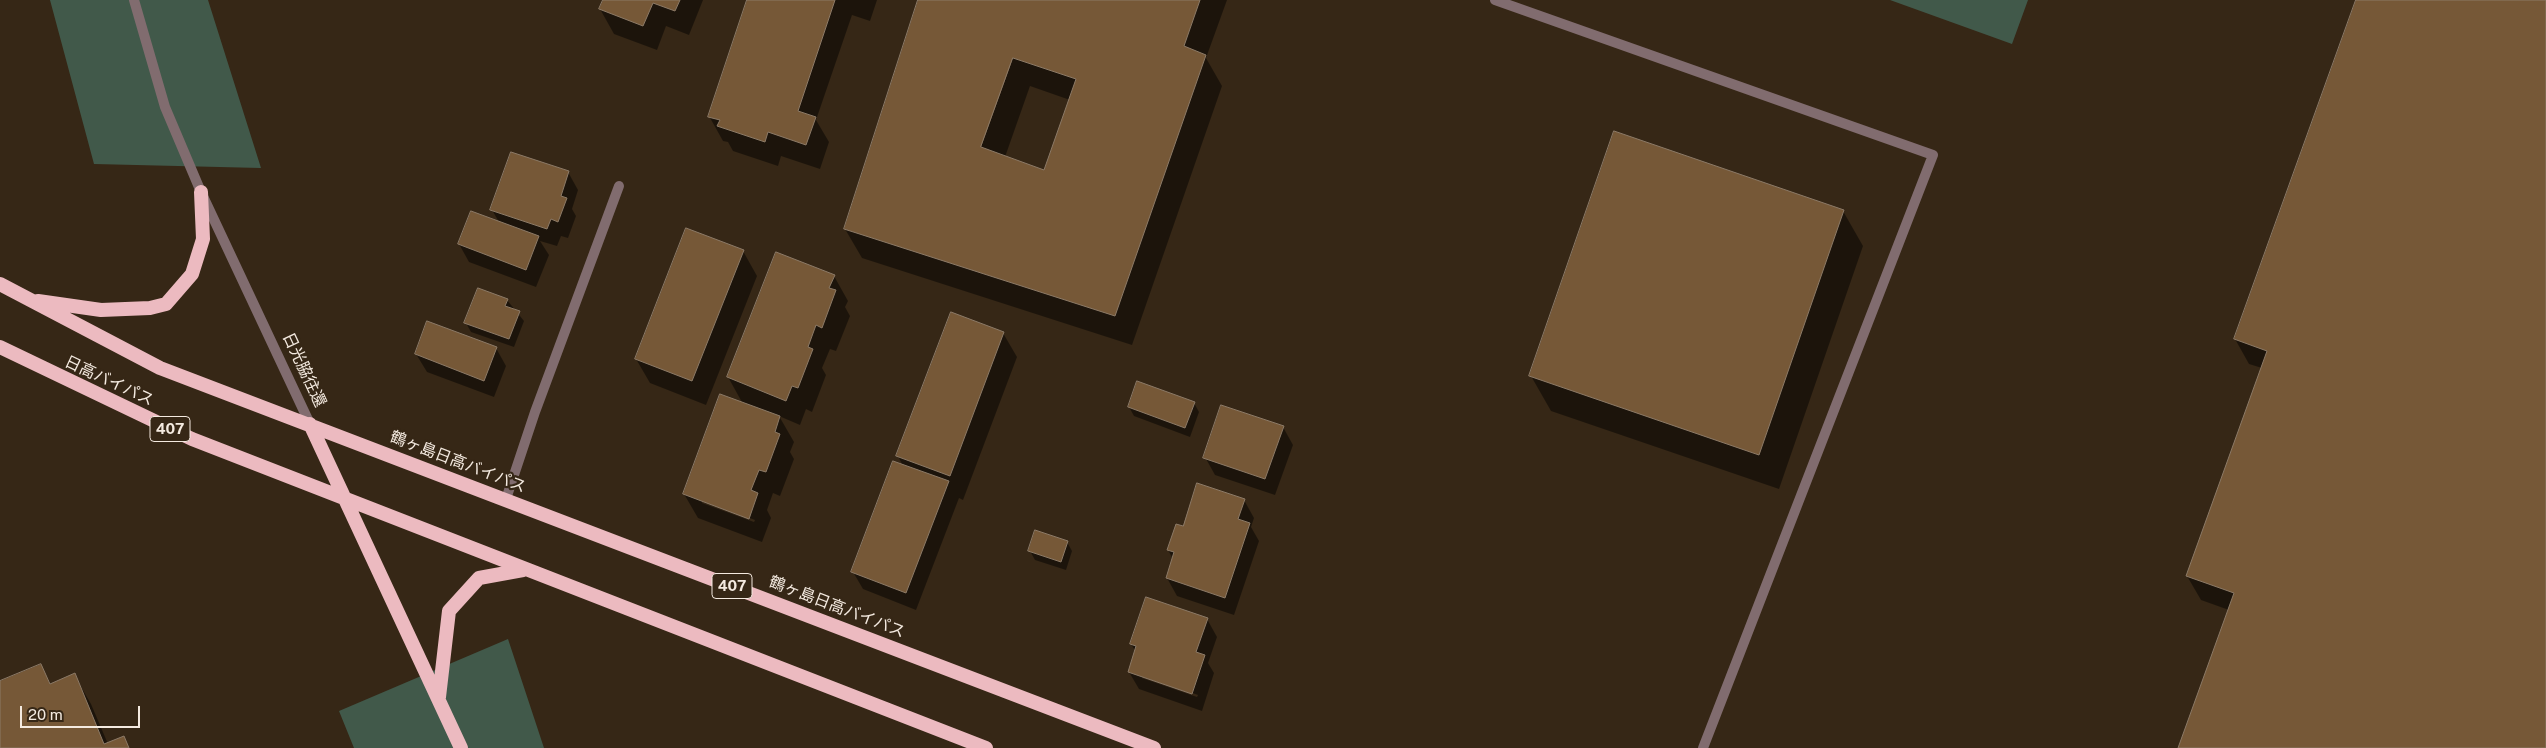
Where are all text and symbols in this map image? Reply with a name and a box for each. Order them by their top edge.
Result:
street label: 日光脇往還 [278,330,330,410]
street label: 日高バイパス [61,352,157,410]
road number: 407 [150,416,190,442]
street label: 鶴ヶ島日高バイパス [387,427,529,497]
street label: 鶴ヶ島日高バイパス [766,572,908,642]
road number: 407 [712,574,752,598]
scale bar [22,696,142,728]
text: 20 m [28,706,63,723]

